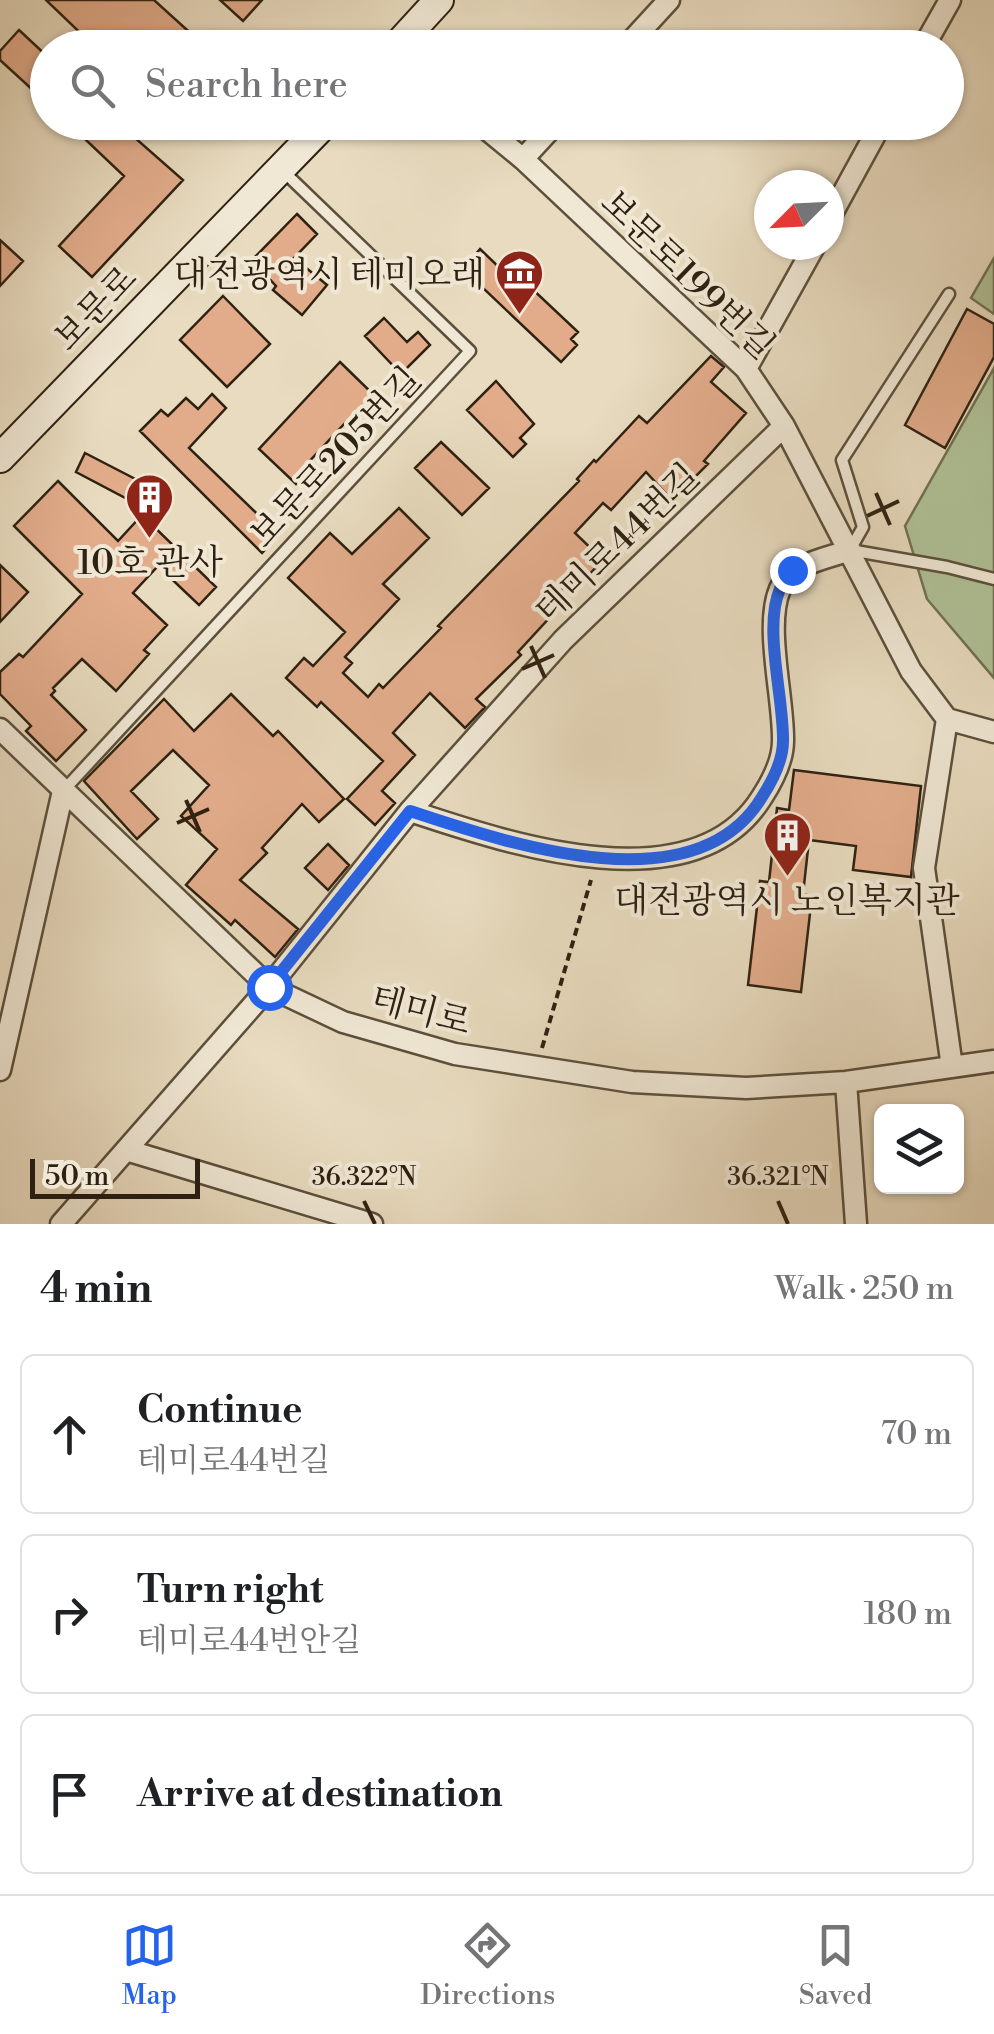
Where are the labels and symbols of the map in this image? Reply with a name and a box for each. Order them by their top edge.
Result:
north arrow [754,170,844,260]
street label: 보문로199번길 [591,181,783,369]
museum icon: 대전광역시 테미오래 [494,248,546,316]
place label: 대전광역시 테미오래 [173,254,485,297]
street label: 보문로 [45,258,147,360]
street label: 보문로205번길 [241,359,431,557]
street label: 테미로44번길 [527,455,709,633]
building icon: 10호 관사 [124,472,176,540]
place label: 10호 관사 [77,542,223,585]
route end [770,548,816,594]
building icon: 대전광역시 노인복지관 [761,810,813,878]
place label: 대전광역시 노인복지관 [614,880,960,923]
route start [247,965,293,1011]
street label: 테미로 [366,978,475,1045]
scale bar [30,1154,200,1198]
text: 36.322°N [312,1162,417,1193]
text: 36.321°N [727,1162,829,1193]

